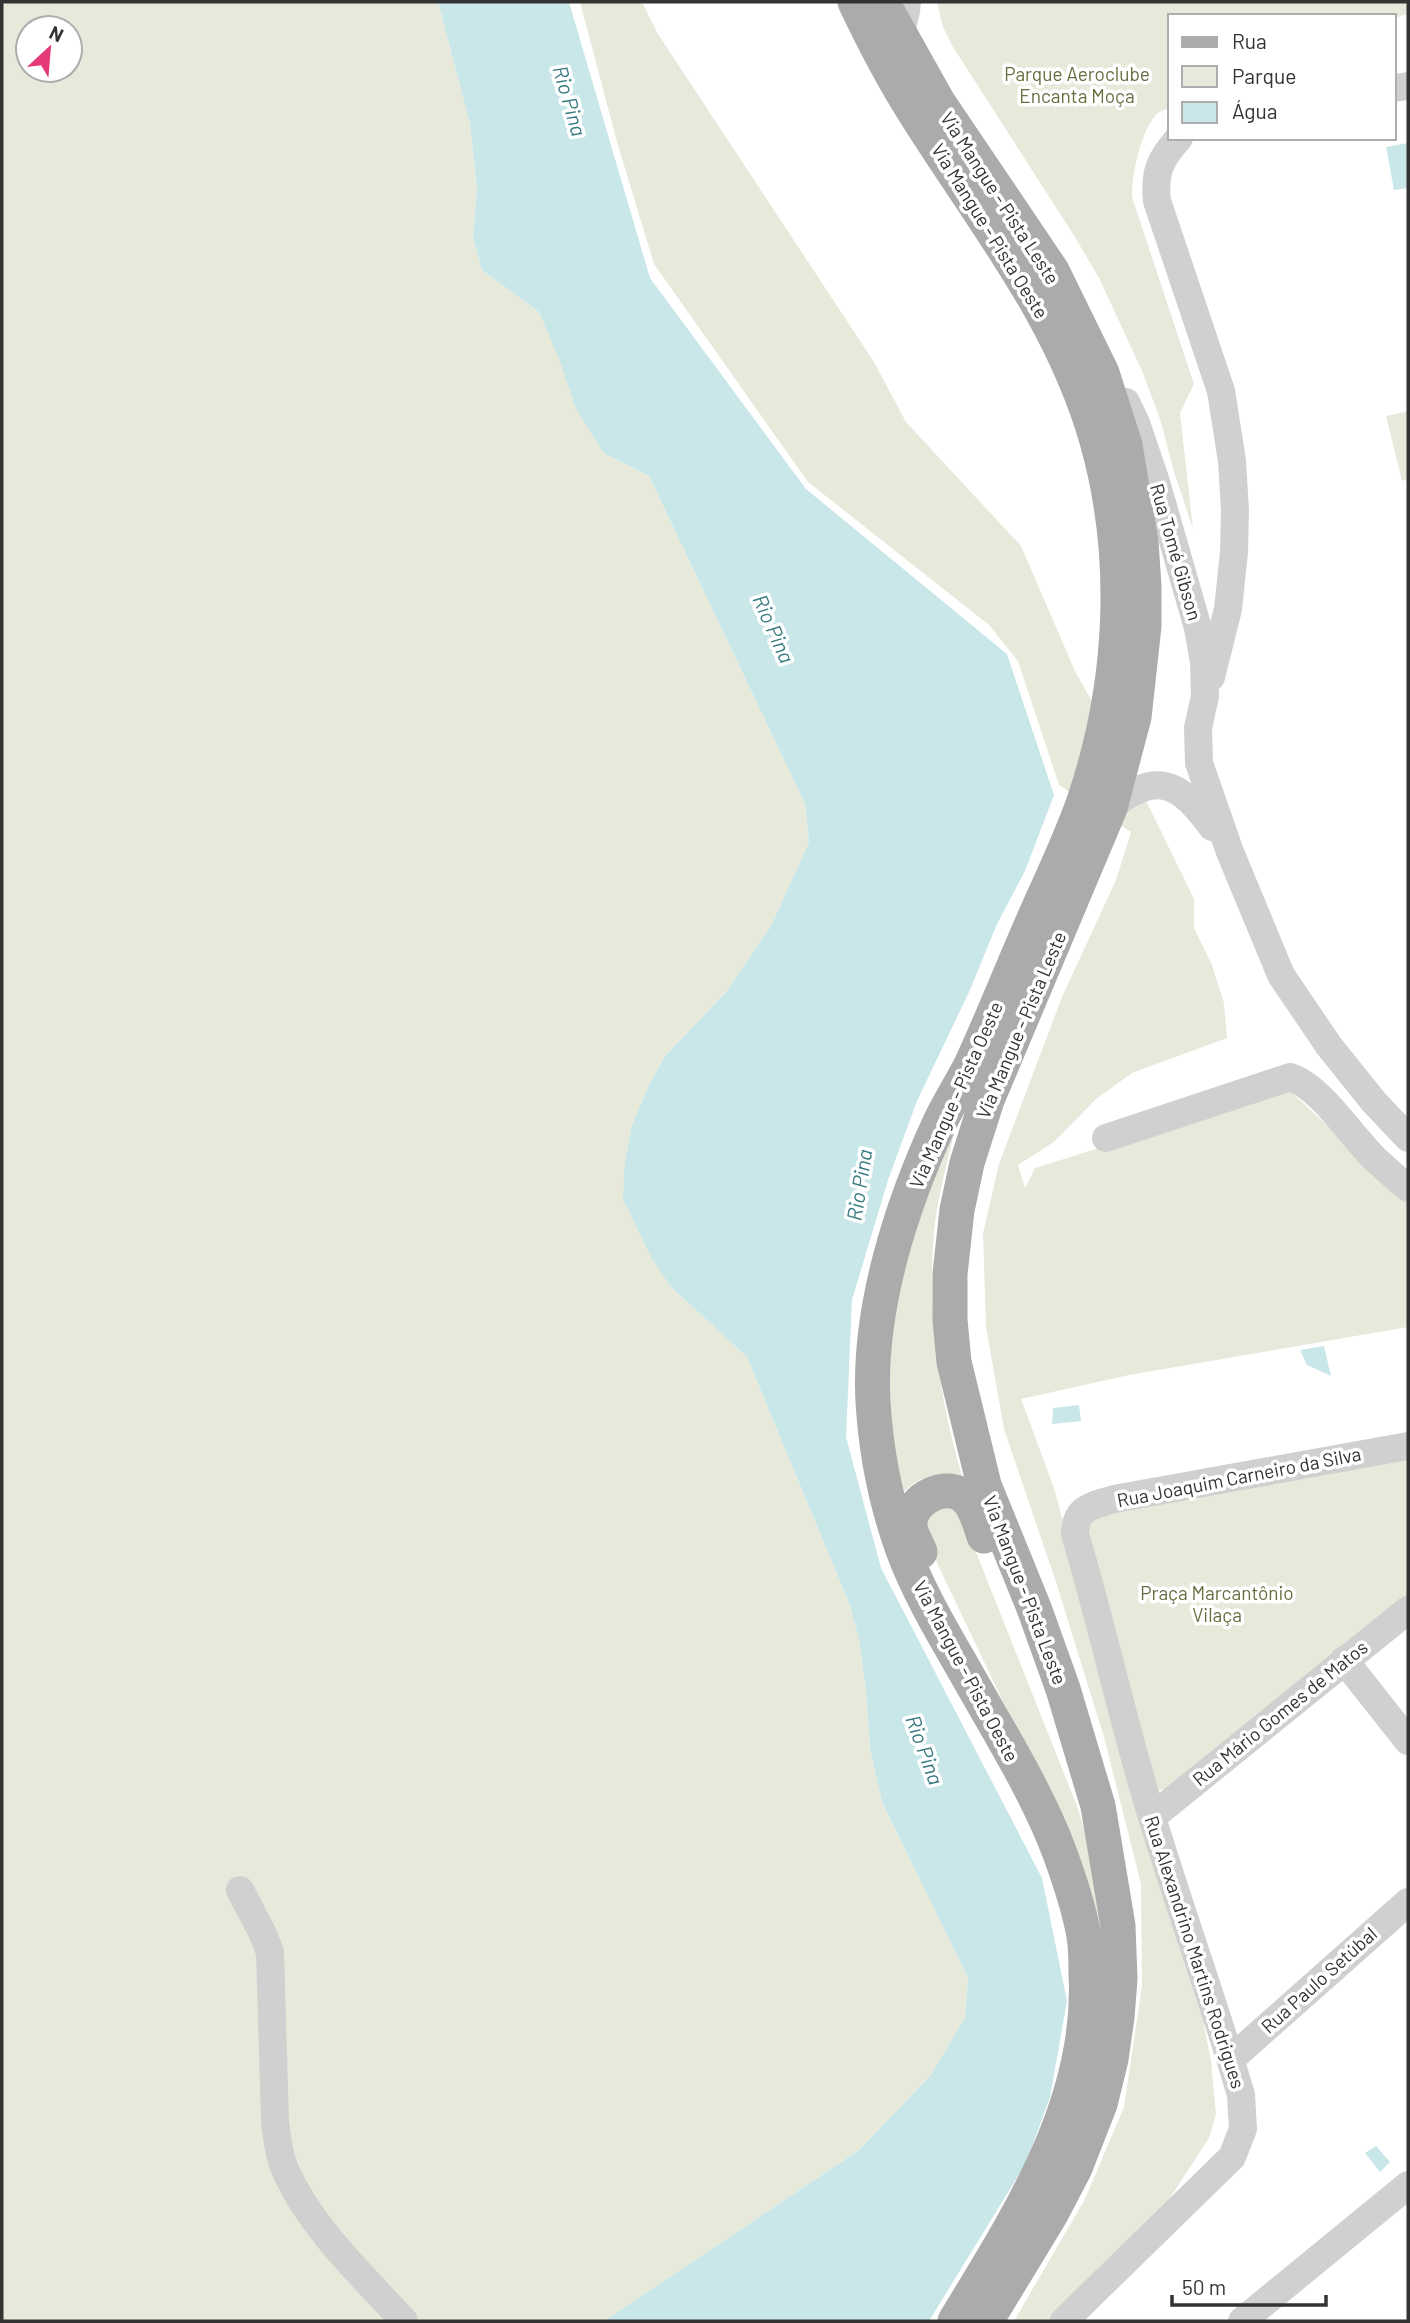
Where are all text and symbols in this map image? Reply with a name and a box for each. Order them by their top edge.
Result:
north arrow [14,14,84,84]
legend [1168,14,1396,140]
text: N [46,20,67,46]
text: Rua [1232,28,1267,53]
water label: Rio Pina [548,62,592,139]
park label: Parque Aeroclube Encanta Moça [1004,62,1150,107]
text: Parque [1232,63,1297,88]
text: Água [1232,98,1278,123]
street label: Via Mangue - Pista Leste [936,107,1065,288]
street label: Via Mangue - Pista Oeste [927,139,1054,322]
street label: Rua Tomé Gibson [1146,481,1207,623]
water label: Rio Pina [748,590,800,666]
street label: Via Mangue - Pista Leste [971,928,1070,1122]
street label: Via Mangue - Pista Oeste [904,998,1007,1192]
water label: Rio Pina [841,1147,877,1222]
street label: Rua Joaquim Carneiro da Silva [1115,1442,1363,1511]
street label: Via Mangue - Pista Leste [979,1492,1072,1688]
street label: Via Mangue - Pista Oeste [909,1576,1024,1765]
park label: Praça Marcantônio Vilaça [1140,1581,1294,1626]
street label: Rua Mário Gomes de Matos [1187,1635,1372,1790]
water label: Rio Pina [901,1711,950,1788]
street label: Rua Alexandrino Martins Rodrigues [1140,1813,1250,2091]
street label: Rua Paulo Setúbal [1256,1922,1381,2038]
scale bar [1172,2264,1326,2308]
text: 50 m [1182,2274,1226,2299]

